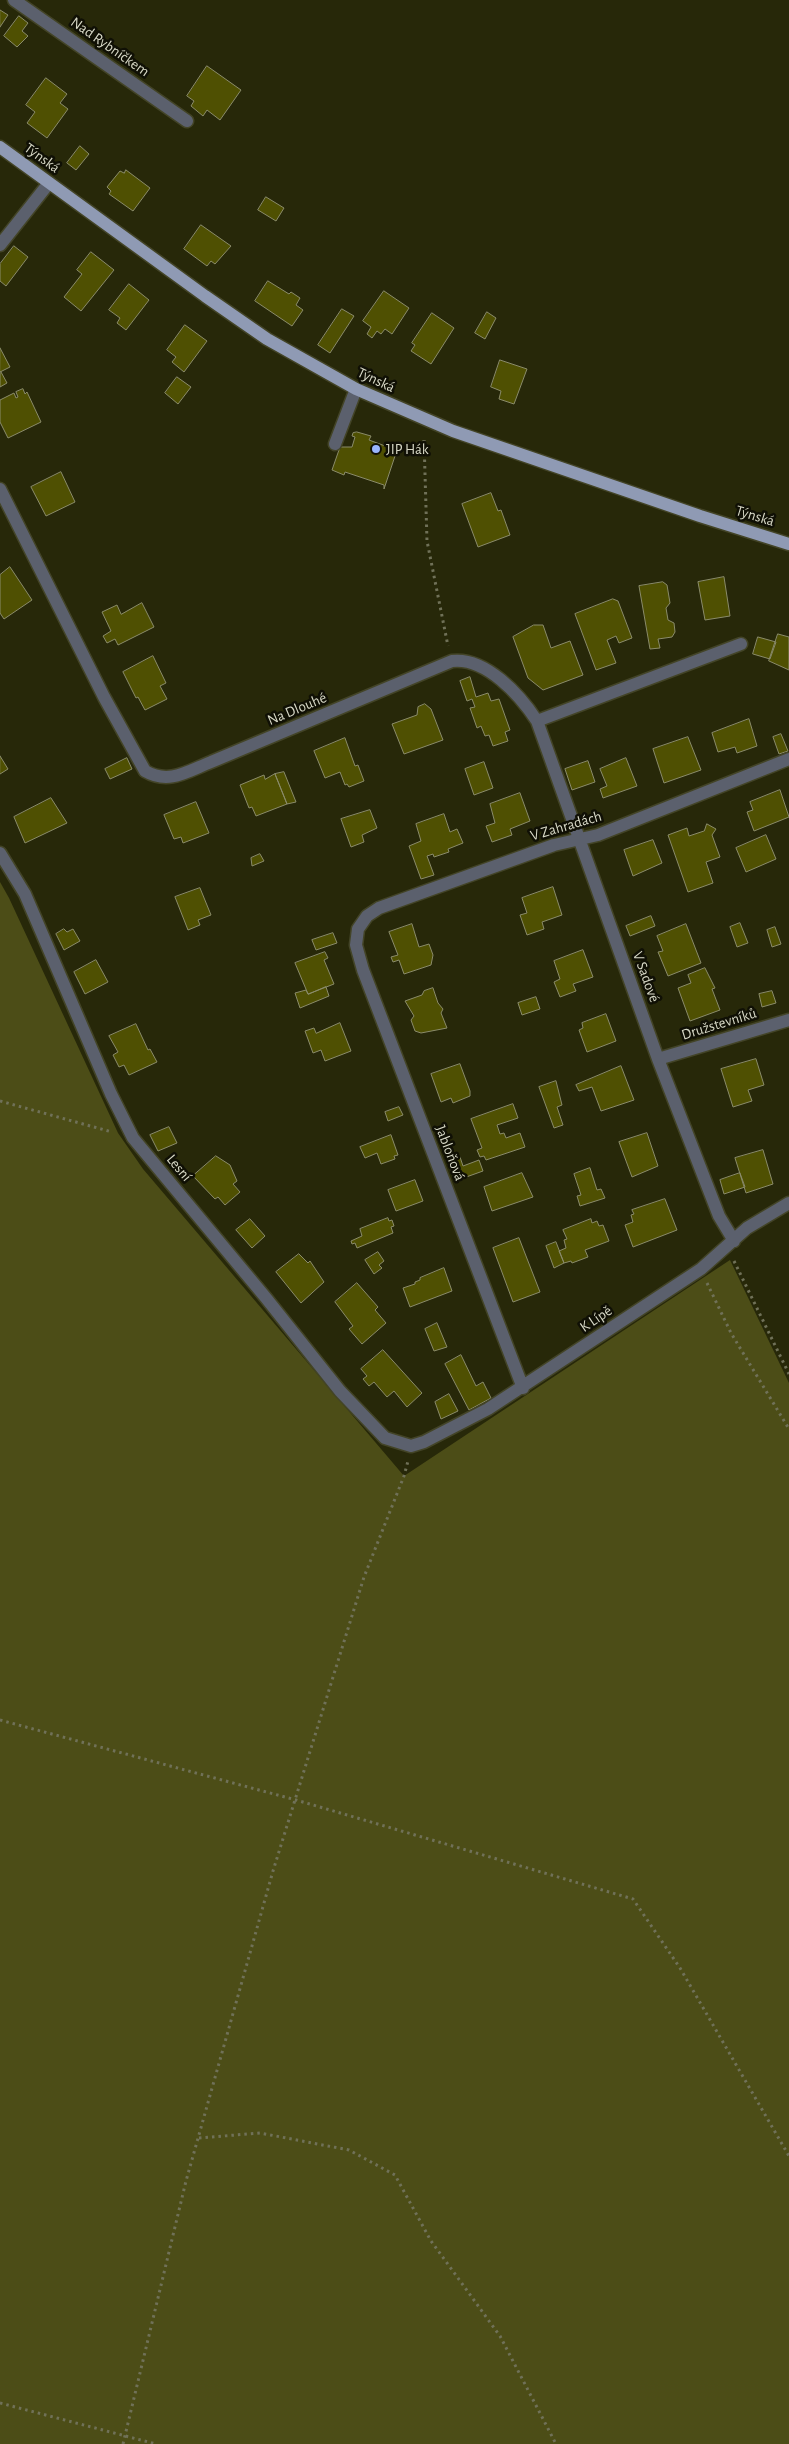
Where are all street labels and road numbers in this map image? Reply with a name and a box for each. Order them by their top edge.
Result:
street label: Nad Rybníčkem [67,13,153,81]
street label: Týnská [21,139,63,177]
street label: Týnská [354,363,398,397]
street label: Týnská [733,502,777,530]
street label: Na Dlouhé [265,689,329,729]
street label: V Zahradách [528,807,604,845]
street label: V Sadové [629,949,663,1005]
street label: Družstevníků [679,1004,759,1044]
street label: Jabloňová [431,1123,469,1183]
street label: Lesní [163,1151,195,1185]
street label: K Lípě [576,1302,616,1336]

